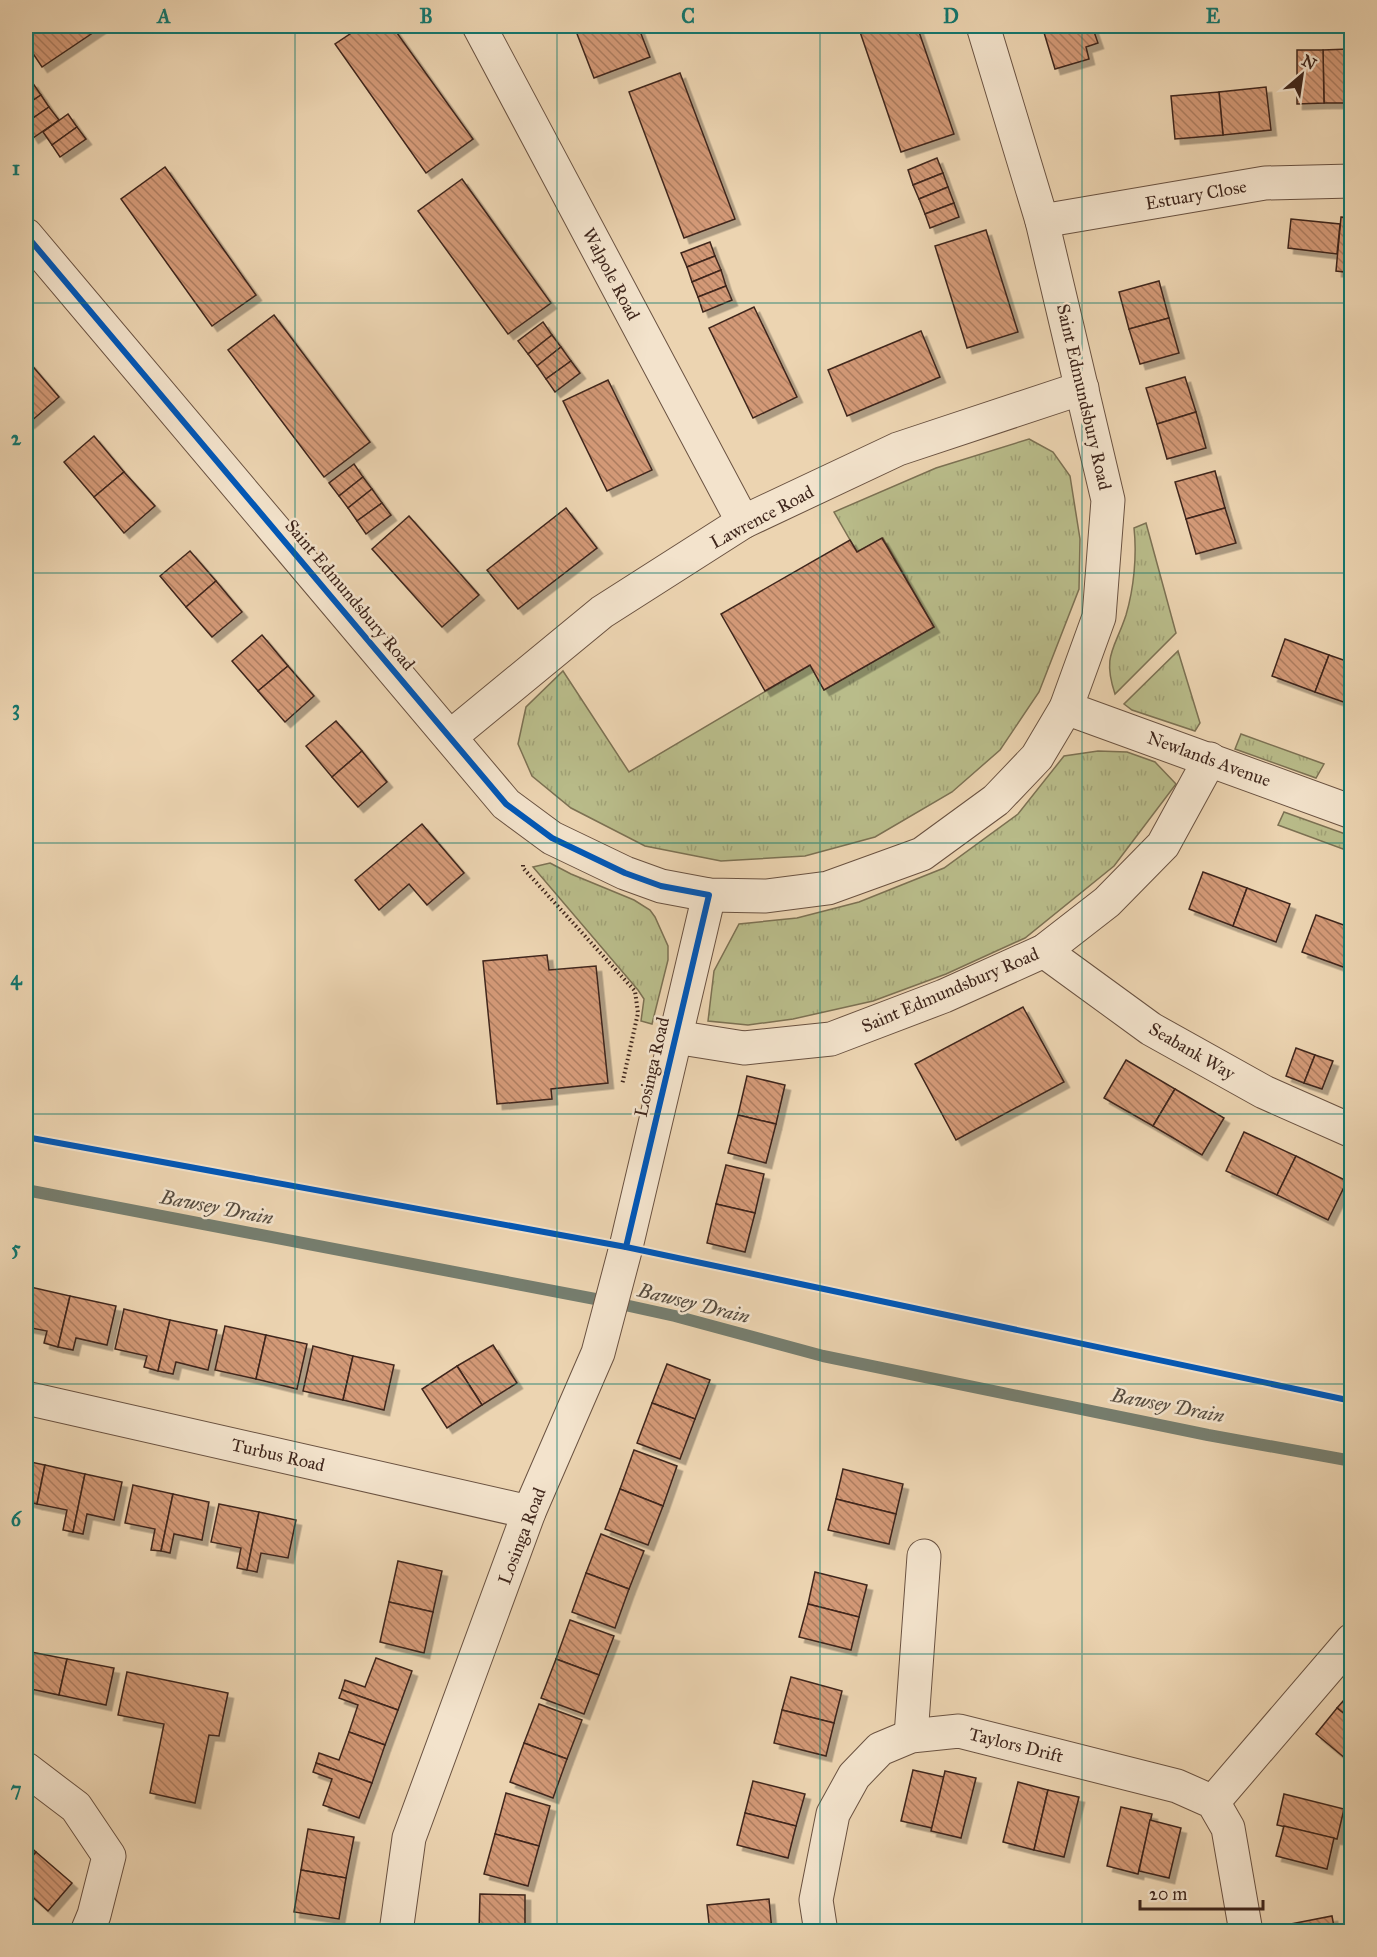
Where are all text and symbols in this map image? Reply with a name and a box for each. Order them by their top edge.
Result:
text: A [155,4,171,28]
text: B [419,4,433,28]
text: C [681,4,695,28]
text: D [943,4,959,28]
text: E [1206,4,1221,28]
north arrow [1272,45,1332,105]
text: N [1298,51,1320,74]
text: 1 [12,156,20,180]
street label: Estuary Close [1144,175,1248,215]
street label: Walpole Road [577,224,645,324]
street label: Saint Edmundsbury Road [1052,302,1116,492]
text: 2 [11,426,22,450]
street label: Lawrence Road [707,481,817,553]
street label: Saint Edmundsbury Road [280,515,420,675]
text: 3 [12,696,20,721]
street label: Newlands Avenue [1144,726,1274,792]
street label: Saint Edmundsbury Road [858,943,1042,1037]
text: 4 [10,966,22,991]
street label: Losinga Road [630,1015,675,1119]
street label: Seabank Way [1145,1018,1239,1085]
water label: Bawsey Drain [158,1184,276,1230]
text: 5 [11,1236,21,1260]
water label: Bawsey Drain [635,1277,753,1329]
water label: Bawsey Drain [1109,1382,1227,1428]
street label: Turbus Road [229,1434,327,1476]
street label: Losinga Road [493,1484,551,1588]
text: 6 [11,1507,23,1531]
street label: Taylors Drift [967,1723,1066,1767]
text: 7 [11,1777,22,1801]
scale bar [1140,1873,1263,1911]
text: 20 m [1149,1883,1187,1905]

